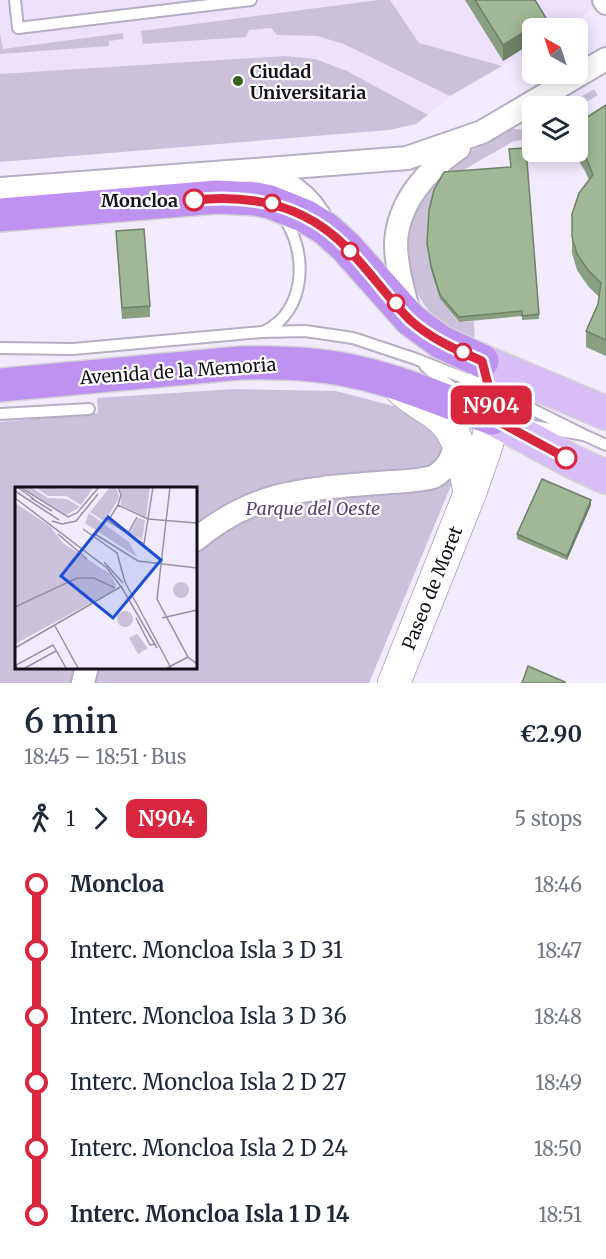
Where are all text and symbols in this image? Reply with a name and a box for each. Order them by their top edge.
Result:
north arrow [522,18,588,84]
map controls [522,18,588,162]
place label: Ciudad Universitaria [250,60,366,104]
marker: Ciudad Universitaria [231,74,245,88]
button: layers [522,96,588,162]
place label: Moncloa [101,189,178,212]
marker: Moncloa [183,189,205,211]
unlabelled marker [263,194,281,212]
unlabelled marker [341,242,359,260]
unlabelled marker [387,294,405,312]
unlabelled marker [454,343,472,361]
street label: Avenida de la Memoria [78,353,277,389]
line badge: N904 [449,386,533,424]
text: N904 [463,392,519,419]
unlabelled marker [555,447,577,469]
inset map [15,487,196,668]
park label: Parque del Oeste [246,497,380,520]
street label: Paseo de Moret [397,523,467,653]
text: 6 min [24,701,118,742]
text: €2.90 [520,720,582,748]
text: 18:45 – 18:51 · Bus [24,744,186,769]
icon: walk [24,802,57,835]
icon: forward [84,802,117,835]
text: N904 [138,805,195,832]
text: 1 [66,806,75,831]
text: 5 stops [515,806,582,831]
text: Moncloa [70,870,164,898]
text: 18:46 [534,872,582,897]
text: Interc. Moncloa Isla 3 D 31 [70,936,343,964]
text: 18:47 [537,938,582,963]
text: Interc. Moncloa Isla 3 D 36 [70,1002,347,1030]
text: 18:48 [534,1004,582,1029]
text: Interc. Moncloa Isla 2 D 27 [70,1068,347,1096]
text: 18:49 [535,1070,582,1095]
text: Interc. Moncloa Isla 2 D 24 [70,1134,348,1162]
text: 18:50 [534,1136,582,1161]
text: Interc. Moncloa Isla 1 D 14 [70,1200,349,1228]
text: 18:51 [538,1202,582,1227]

